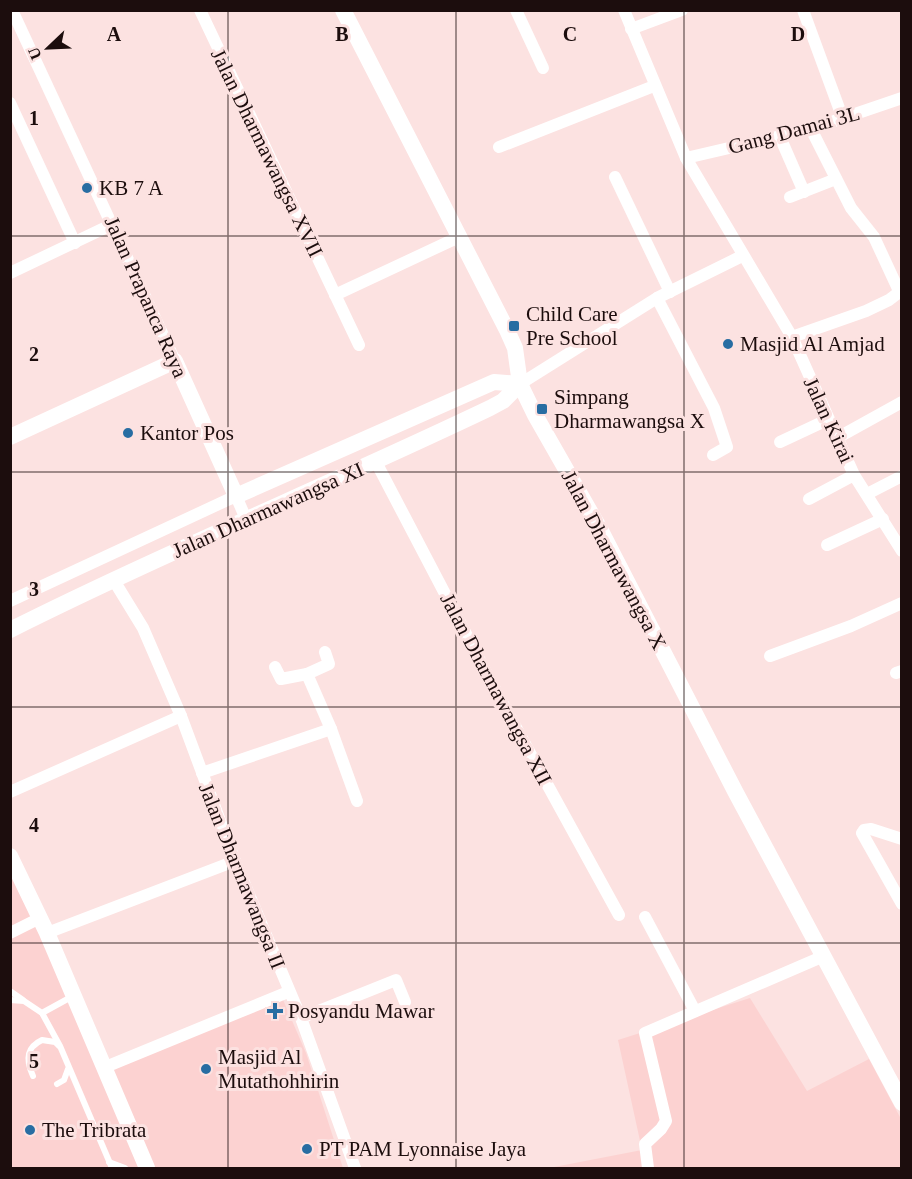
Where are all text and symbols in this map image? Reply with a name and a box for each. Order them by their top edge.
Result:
north arrow [18,18,78,78]
text: A [107,23,122,45]
text: B [335,23,349,45]
text: C [563,23,577,45]
text: D [791,23,805,45]
text: U [24,45,45,62]
street label: Jalan Dharmawangsa XVII [206,45,328,261]
street label: Gang Damai 3L [726,101,862,159]
text: 1 [29,107,39,129]
place label: KB 7 A [99,176,164,200]
marker: KB 7 A [80,181,94,195]
street label: Jalan Prapanca Raya [100,213,193,382]
place label: Child Care Pre School [526,302,618,350]
marker: Child Care Pre School [507,319,521,333]
place label: Masjid Al Amjad [740,332,885,356]
marker: Masjid Al Amjad [721,337,735,351]
text: 2 [29,343,39,365]
street label: Jalan Kirai [799,373,859,467]
place label: Simpang Dharmawangsa X [554,385,705,433]
marker: Simpang Dharmawangsa X [535,402,549,416]
place label: Kantor Pos [140,421,234,445]
marker: Kantor Pos [121,426,135,440]
street label: Jalan Dharmawangsa XI [169,457,367,563]
street label: Jalan Dharmawangsa X [557,466,671,654]
text: 3 [29,578,39,600]
street label: Jalan Dharmawangsa XII [435,589,557,789]
street label: Jalan Dharmawangsa II [194,780,290,972]
text: 4 [29,814,39,836]
place label: Posyandu Mawar [288,999,434,1023]
marker: Posyandu Mawar [266,1002,284,1020]
place label: Masjid Al Mutathohhirin [218,1045,340,1093]
text: 5 [29,1050,39,1072]
marker: Masjid Al Mutathohhirin [199,1062,213,1076]
place label: The Tribrata [42,1118,147,1142]
marker: The Tribrata [23,1123,37,1137]
place label: PT PAM Lyonnaise Jaya [319,1137,527,1161]
marker: PT PAM Lyonnaise Jaya [300,1142,314,1156]

